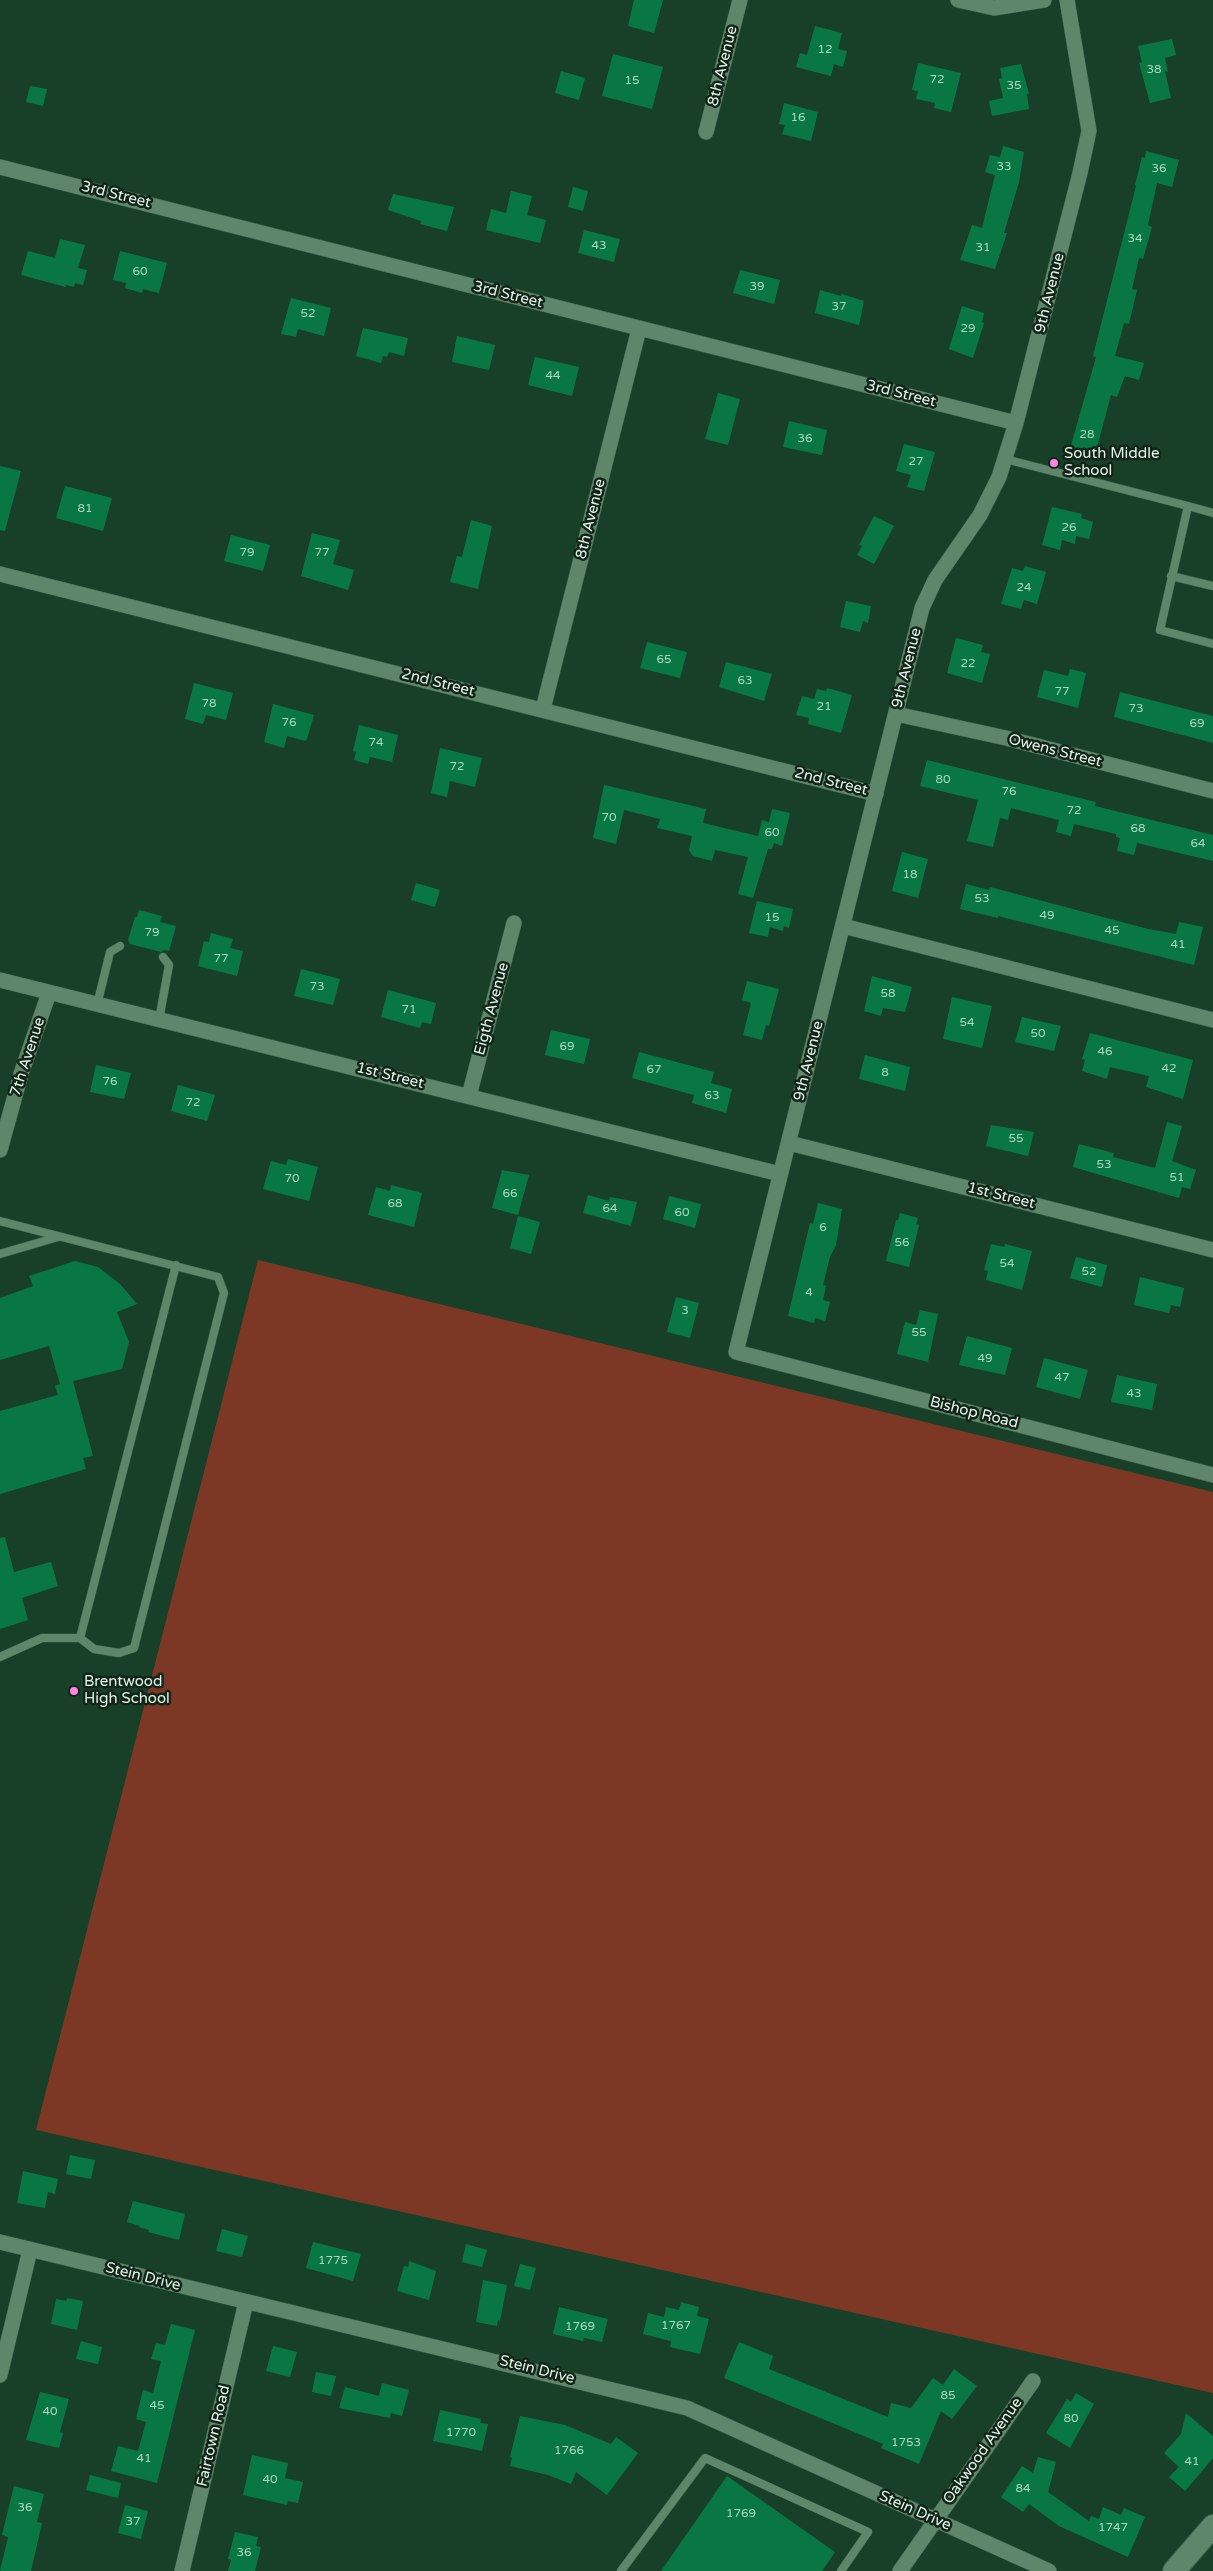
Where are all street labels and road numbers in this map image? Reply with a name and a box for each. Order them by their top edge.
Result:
street label: 8th Avenue [704,24,742,108]
street label: 3rd Street [79,178,153,212]
street label: 9th Avenue [1031,251,1069,335]
street label: 3rd Street [471,278,545,312]
street label: 3rd Street [864,377,938,411]
street label: 8th Avenue [572,477,610,561]
street label: 9th Avenue [888,626,926,710]
street label: 2nd Street [400,665,476,701]
street label: Owens Street [1006,731,1104,771]
street label: 2nd Street [793,764,869,800]
street label: Eigth Avenue [471,961,513,1057]
street label: 7th Avenue [7,1015,49,1099]
street label: 9th Avenue [790,1019,828,1103]
street label: 1st Street [354,1059,426,1093]
street label: 1st Street [965,1179,1037,1213]
street label: Bishop Road [928,1393,1020,1433]
street label: Stein Drive [104,2259,182,2295]
street label: Stein Drive [498,2352,576,2388]
street label: Fairtown Road [194,2384,234,2488]
street label: Oakwood Avenue [940,2394,1026,2508]
street label: Stein Drive [876,2487,954,2535]

